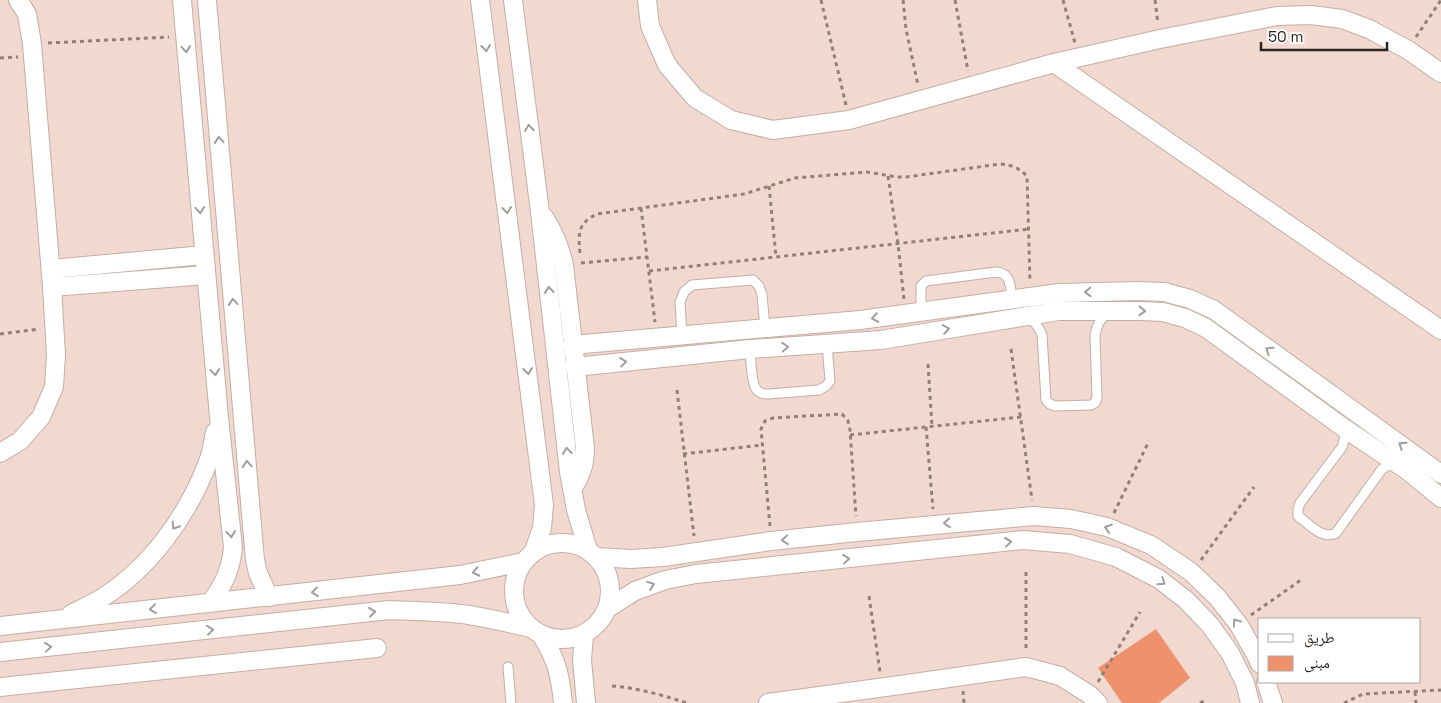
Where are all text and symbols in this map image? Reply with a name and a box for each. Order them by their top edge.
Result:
scale bar [1261,20,1387,52]
text: 50 m [1268,27,1303,46]
one-way arrow [180,45,191,53]
one-way arrow [480,45,491,53]
one-way arrow [524,124,535,132]
one-way arrow [214,136,225,144]
one-way arrow [501,206,512,214]
one-way arrow [194,207,205,215]
one-way arrow [544,285,555,293]
one-way arrow [1084,287,1092,298]
one-way arrow [228,298,239,306]
one-way arrow [1139,306,1147,316]
one-way arrow [871,313,879,323]
one-way arrow [942,325,951,335]
one-way arrow [781,341,789,352]
one-way arrow [1266,347,1275,356]
one-way arrow [619,357,627,368]
one-way arrow [522,367,533,375]
one-way arrow [209,369,220,377]
one-way arrow [1399,442,1408,450]
one-way arrow [562,447,573,455]
one-way arrow [242,460,253,468]
one-way arrow [942,518,950,529]
one-way arrow [172,520,181,529]
one-way arrow [1104,524,1112,534]
one-way arrow [225,530,236,538]
one-way arrow [781,534,789,545]
one-way arrow [1004,537,1012,548]
one-way arrow [842,554,850,565]
one-way arrow [471,566,480,576]
one-way arrow [1156,576,1166,585]
one-way arrow [646,581,655,591]
one-way arrow [310,586,318,597]
one-way arrow [149,603,157,614]
one-way arrow [368,607,376,618]
one-way arrow [1233,618,1242,628]
legend [1258,618,1421,683]
one-way arrow [206,624,214,635]
text: طريق [1304,628,1335,648]
one-way arrow [45,642,53,653]
text: مبنى [1304,653,1330,673]

